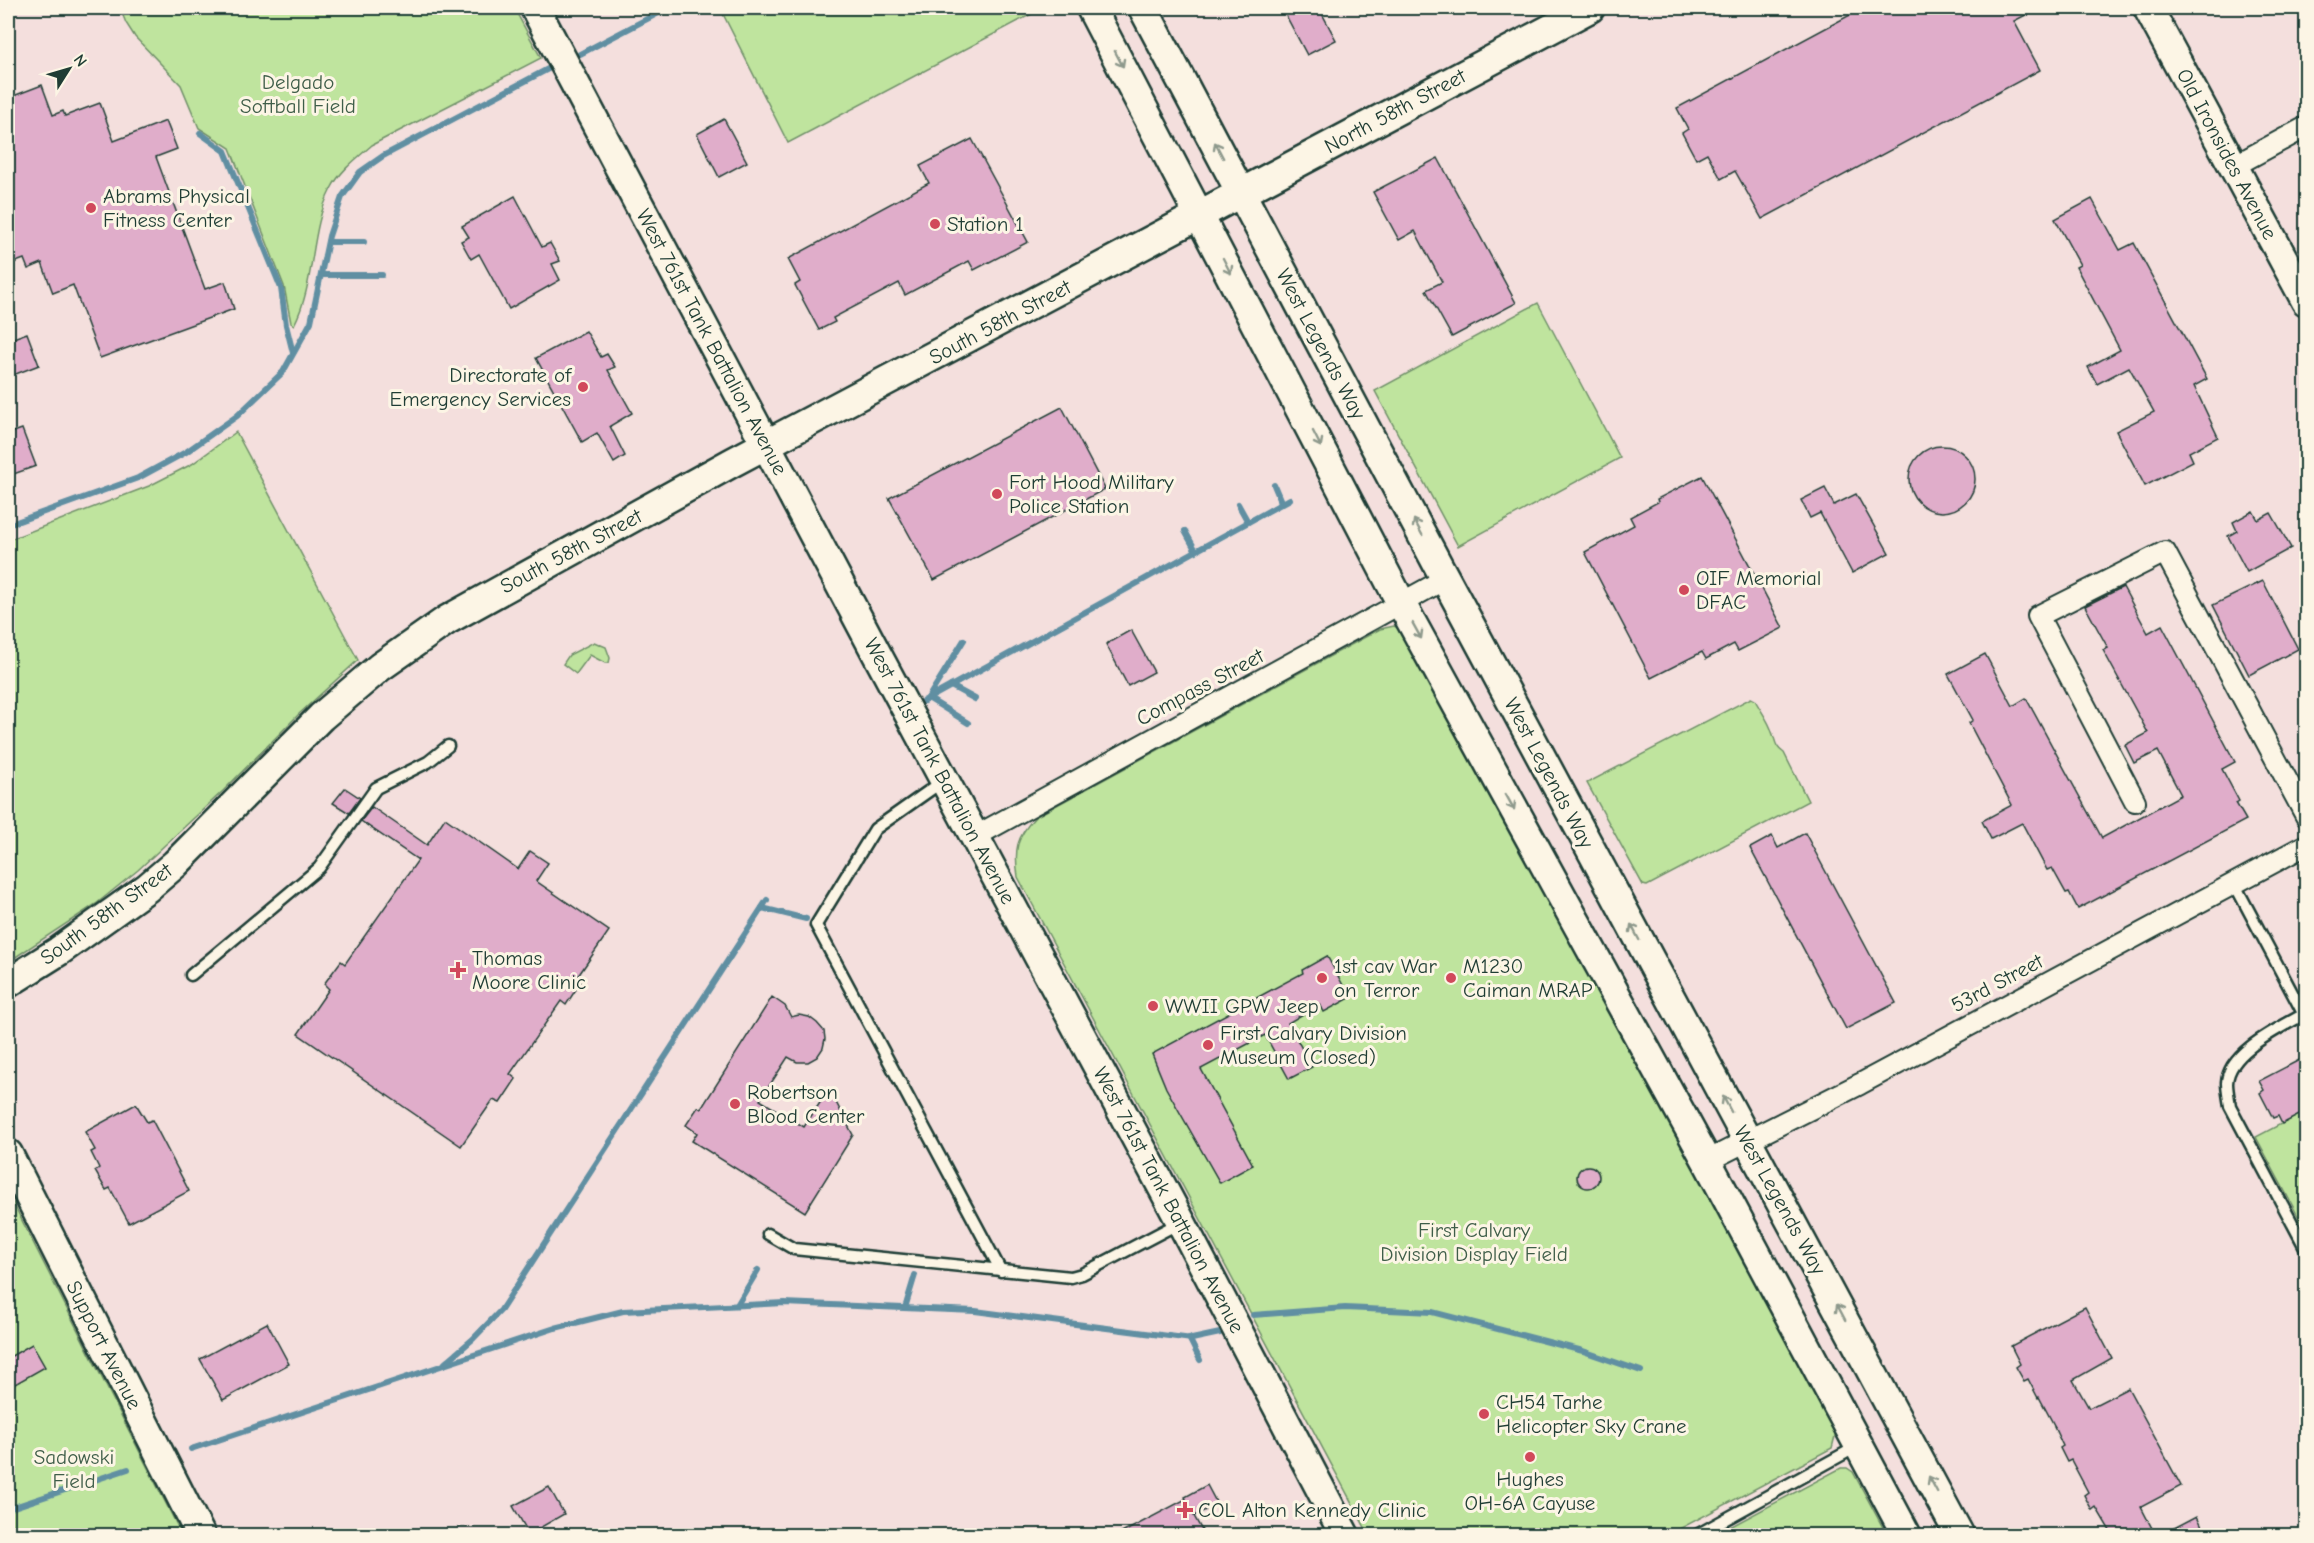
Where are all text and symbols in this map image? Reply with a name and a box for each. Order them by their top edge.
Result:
north arrow [39,39,99,99]
one-way arrow [1113,50,1125,67]
text: N [70,51,91,70]
street label: North 58th Street [1320,63,1471,158]
street label: Old Ironsides Avenue [2172,64,2282,244]
park label: Delgado Softball Field [240,70,356,118]
one-way arrow [1213,142,1224,160]
place label: Abrams Physical Fitness Center [103,184,250,232]
marker: Abrams Physical Fitness Center [84,201,98,215]
street label: West 761st Tank Battalion Avenue [631,205,793,479]
place label: Station 1 [947,212,1024,236]
marker: Station 1 [928,217,942,231]
one-way arrow [1222,257,1234,275]
street label: West Legends Way [1271,265,1371,424]
street label: South 58th Street [925,274,1076,369]
place label: Directorate of Emergency Services [390,363,572,411]
marker: Directorate of Emergency Services [576,380,590,394]
one-way arrow [1312,430,1323,448]
place label: Fort Hood Military Police Station [1009,470,1174,518]
marker: Fort Hood Military Police Station [990,487,1004,501]
street label: South 58th Street [496,503,647,598]
one-way arrow [1412,519,1424,536]
place label: OIF Memorial DFAC [1696,566,1821,614]
marker: OIF Memorial DFAC [1677,583,1691,597]
one-way arrow [1411,622,1423,639]
street label: West 761st Tank Battalion Avenue [859,634,1021,908]
street label: Compass Street [1132,643,1269,731]
street label: West Legends Way [1499,694,1599,853]
one-way arrow [1505,793,1517,810]
street label: South 58th Street [36,858,177,970]
one-way arrow [1629,924,1641,941]
place label: Thomas Moore Clinic [472,946,586,994]
street label: 53rd Street [1947,948,2048,1017]
place label: 1st cav War on Terror [1334,954,1437,1002]
place label: M1230 Caiman MRAP [1463,954,1593,1002]
marker: Thomas Moore Clinic [449,961,467,979]
marker: 1st cav War on Terror [1315,971,1329,985]
marker: M1230 Caiman MRAP [1444,971,1458,985]
place label: WWII GPW Jeep [1165,994,1319,1018]
marker: WWII GPW Jeep [1146,999,1160,1013]
place label: First Calvary Division Museum (Closed) [1220,1021,1407,1069]
marker: First Calvary Division Museum (Closed) [1201,1038,1215,1052]
street label: West 761st Tank Battalion Avenue [1088,1063,1250,1337]
place label: Robertson Blood Center [747,1080,865,1128]
one-way arrow [1721,1096,1733,1113]
marker: Robertson Blood Center [728,1097,742,1111]
street label: West Legends Way [1729,1121,1831,1279]
park label: First Calvary Division Display Field [1380,1218,1568,1266]
street label: Support Avenue [61,1277,147,1413]
one-way arrow [1835,1304,1847,1321]
place label: CH54 Tarhe Helicopter Sky Crane [1496,1390,1687,1438]
marker: CH54 Tarhe Helicopter Sky Crane [1477,1407,1491,1421]
park label: Sadowski Field [34,1445,114,1493]
marker: Hughes OH-6A Cayuse [1523,1450,1537,1464]
place label: Hughes OH-6A Cayuse [1465,1467,1595,1515]
one-way arrow [1927,1476,1939,1493]
place label: COL Alton Kennedy Clinic [1198,1498,1426,1522]
marker: COL Alton Kennedy Clinic [1176,1501,1194,1519]

